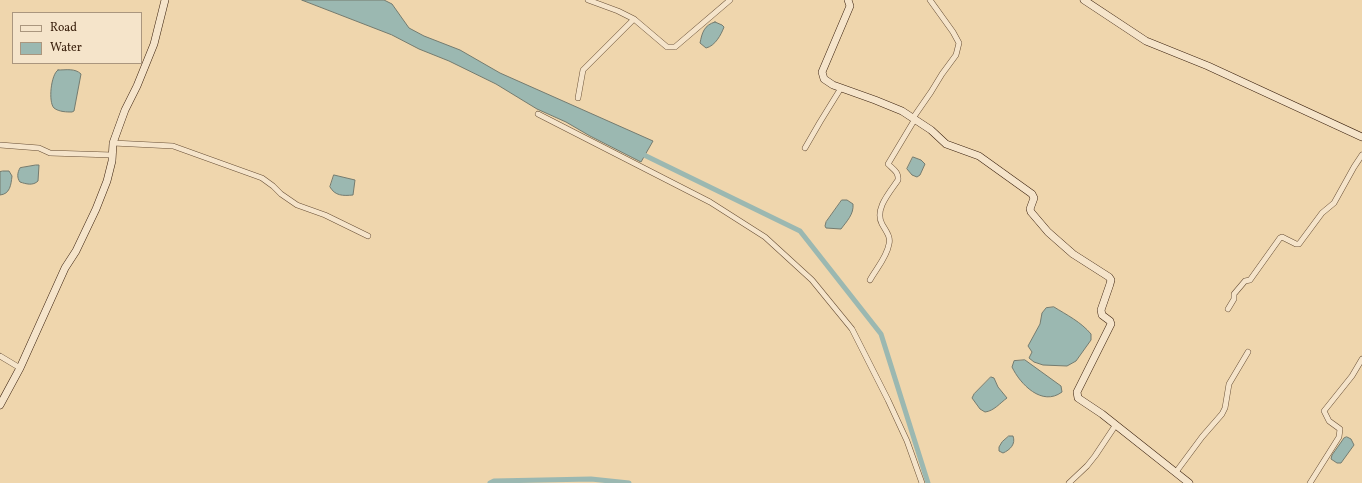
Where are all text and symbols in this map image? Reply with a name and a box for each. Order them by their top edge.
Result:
legend [12,12,142,64]
text: Road [50,20,77,36]
text: Water [50,40,82,56]

